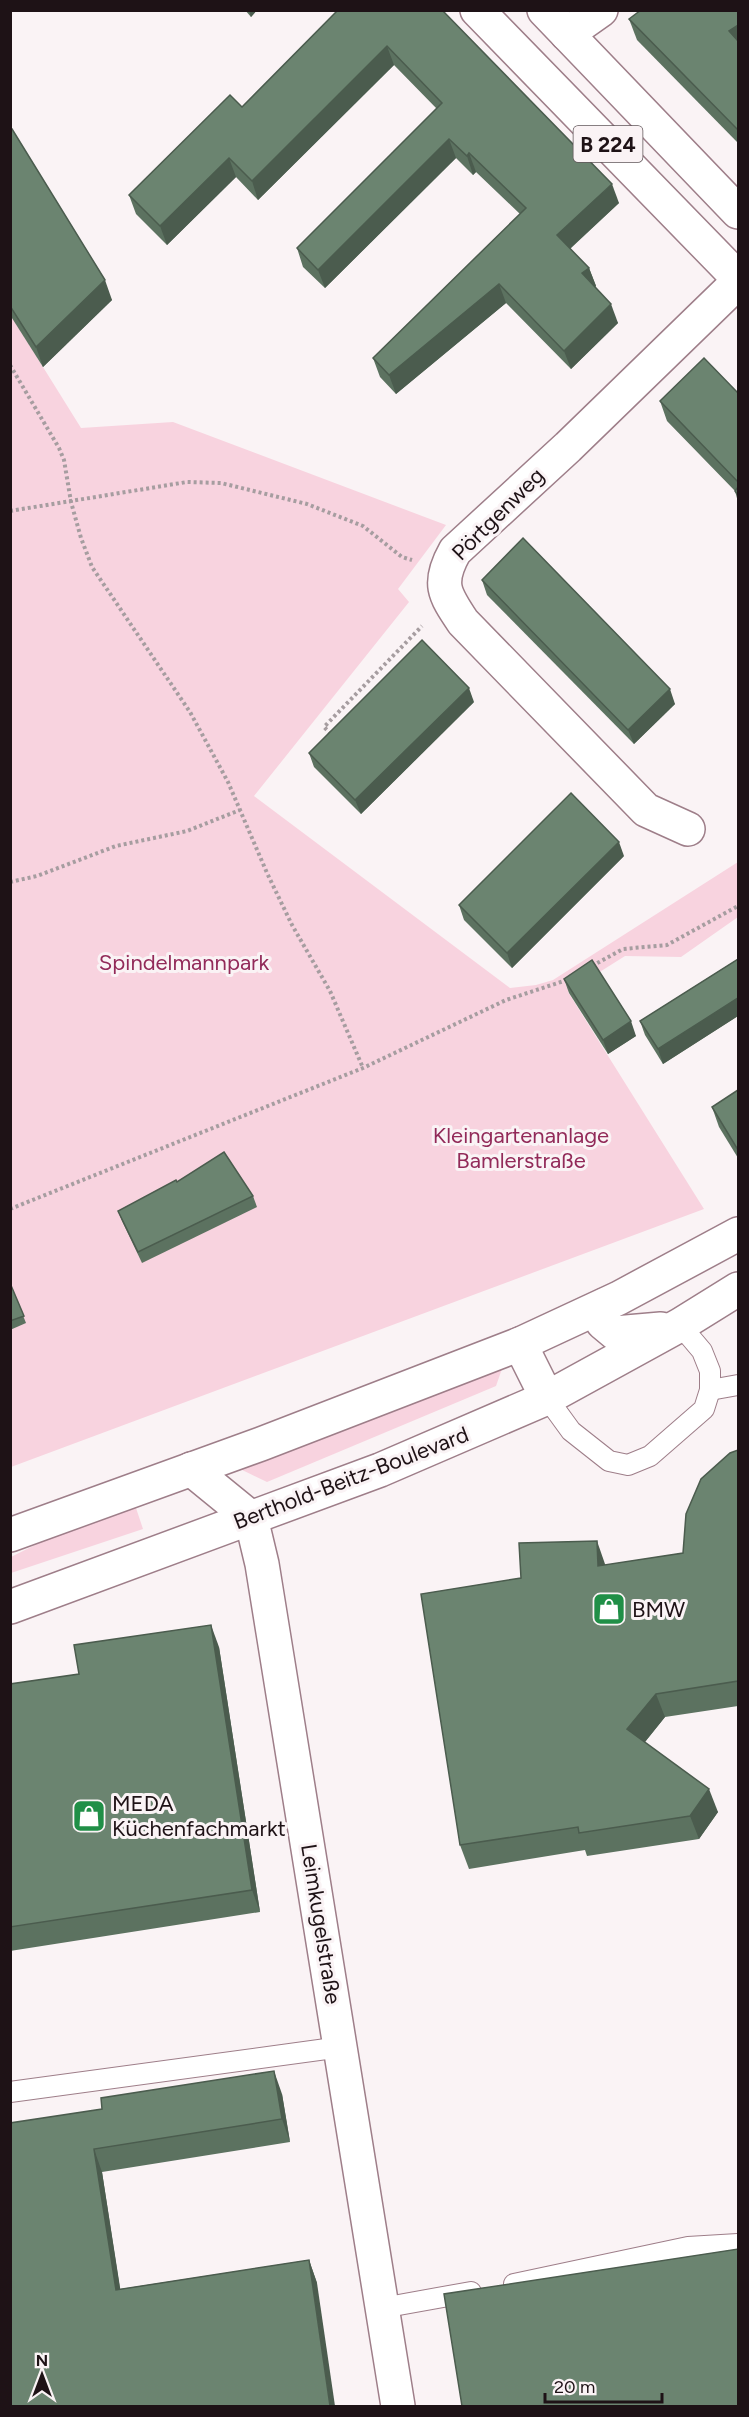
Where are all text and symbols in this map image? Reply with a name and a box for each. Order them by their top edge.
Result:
road number: B 224 [574,126,642,162]
street label: Pörtgenweg [446,462,550,566]
park label: Spindelmannpark [99,949,270,976]
park label: Kleingartenanlage Bamlerstraße [433,1122,609,1174]
street label: Berthold-Beitz-Boulevard [230,1421,472,1535]
shop icon: BMW [591,1591,627,1627]
place label: BMW [632,1596,685,1623]
place label: MEDA Küchenfachmarkt [112,1790,286,1842]
shop icon: MEDA Küchenfachmarkt [71,1798,107,1834]
street label: Leimkugelstraße [295,1842,347,2006]
north arrow [12,2345,72,2405]
text: N [36,2351,48,2370]
scale bar [545,2366,662,2404]
text: 20 m [554,2376,595,2398]

